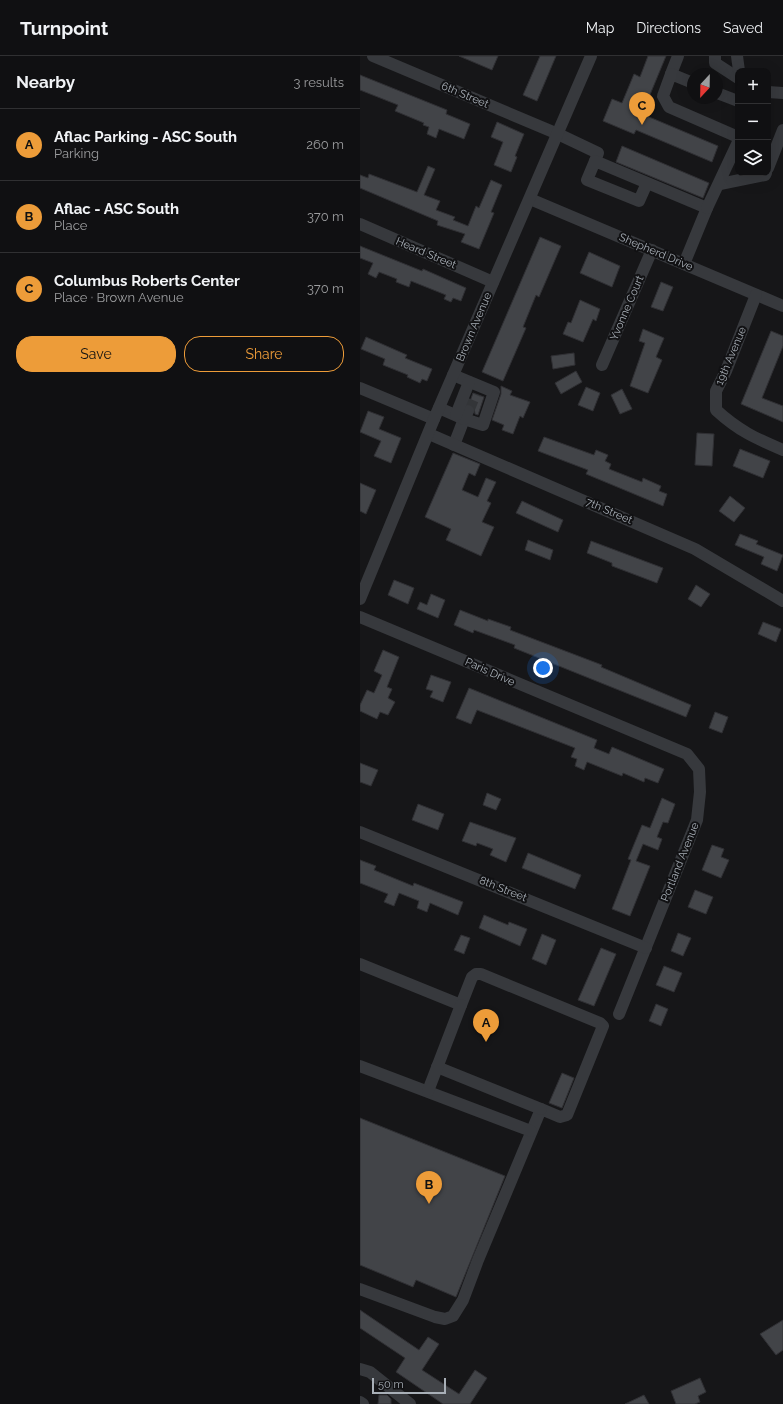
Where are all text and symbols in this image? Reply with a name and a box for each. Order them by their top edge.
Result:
text: Turnpoint [20,17,108,39]
text: Map [586,20,614,36]
text: Directions [636,20,701,36]
text: Saved [723,20,763,36]
north arrow [687,68,723,104]
map controls [735,68,771,176]
button: + [735,68,771,104]
text: Nearby [16,72,75,92]
text: 3 results [294,75,344,90]
street label: 6th Street [439,79,491,111]
pin: C [629,92,655,125]
button: − [735,104,771,140]
text: Aflac Parking - ASC South [54,128,237,146]
text: A [25,137,33,152]
text: 260 m [306,137,344,152]
button: layers [735,140,771,176]
text: Parking [54,146,99,161]
text: Aflac - ASC South [54,200,179,218]
text: B [25,209,33,224]
text: 370 m [307,209,344,224]
text: Place [54,218,87,233]
street label: Shepherd Drive [617,231,695,274]
street label: Heard Street [394,234,458,272]
text: Columbus Roberts Center [54,272,240,290]
street label: Yvonne Court [607,273,647,342]
text: C [25,281,33,296]
text: 370 m [307,281,344,296]
text: Place · Brown Avenue [54,290,184,305]
street label: Brown Avenue [454,290,495,363]
street label: 19th Avenue [713,324,749,387]
button: Save [16,336,176,372]
button: Share [184,336,344,372]
street label: 7th Street [584,495,635,527]
street label: Paris Drive [463,655,518,689]
your location [533,658,553,678]
street label: Portland Avenue [658,820,702,903]
street label: 8th Street [477,874,529,904]
pin: A [473,1009,499,1042]
pin: B [416,1171,442,1204]
scale bar [372,1376,446,1395]
text: 50 m [378,1378,404,1391]

